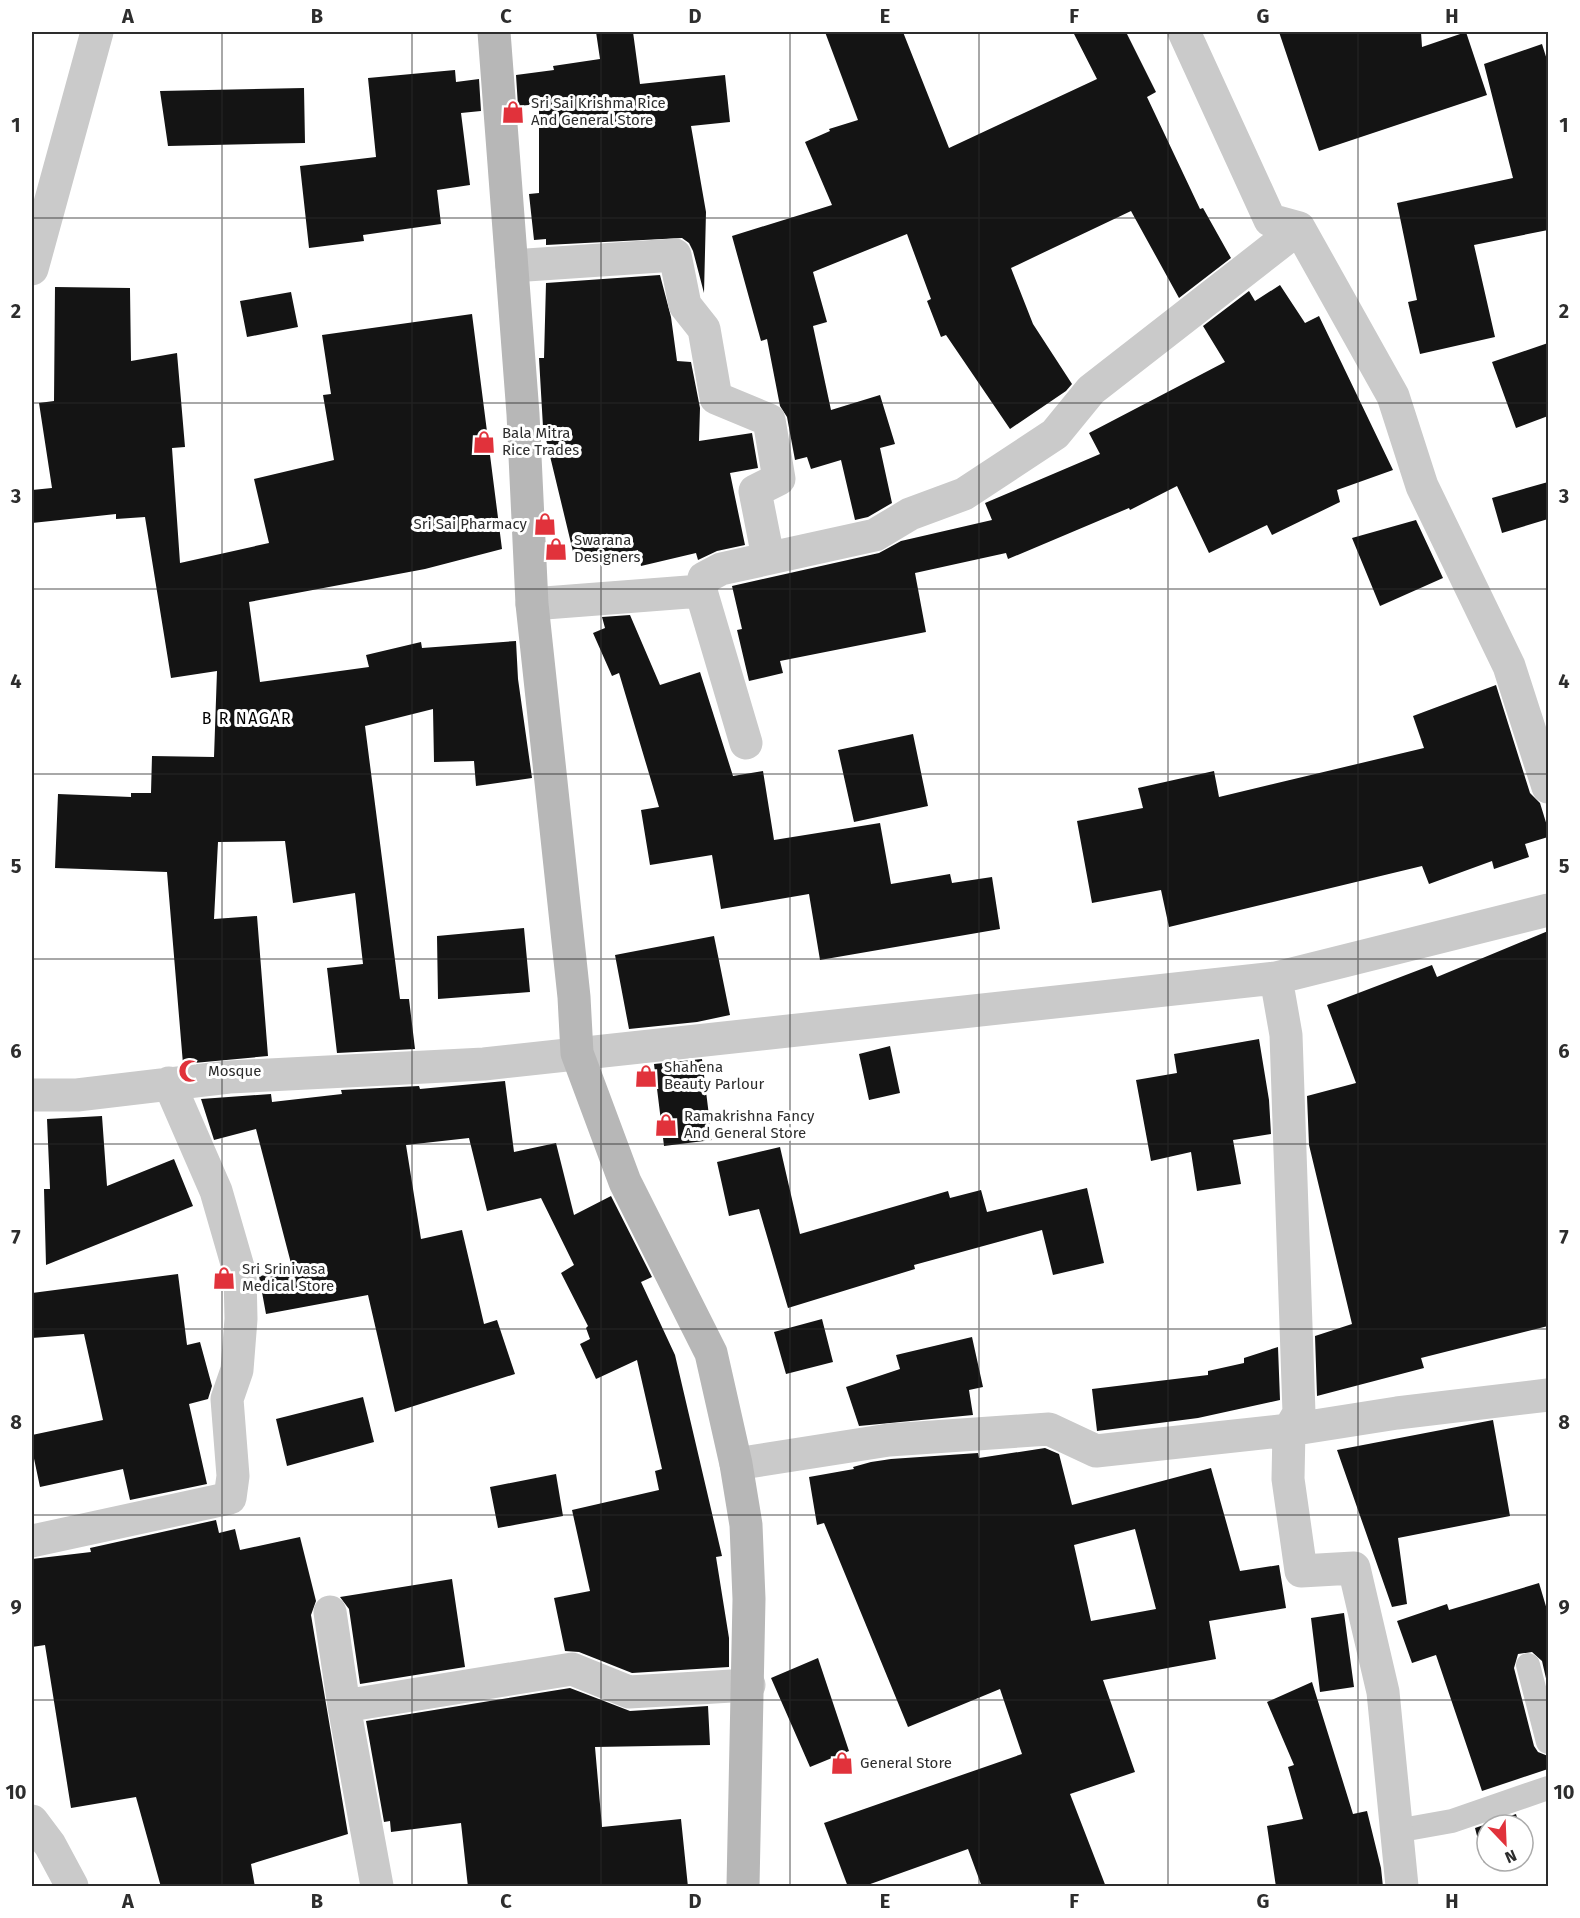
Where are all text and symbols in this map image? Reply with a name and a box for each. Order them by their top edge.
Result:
text: A [121,4,135,28]
text: B [311,4,323,28]
text: C [500,4,512,28]
text: D [688,4,702,28]
text: E [880,4,890,28]
text: F [1069,4,1079,28]
text: G [1257,4,1269,28]
text: H [1445,4,1459,28]
place label: Sri Sai Krishma Rice And General Store [531,94,666,129]
shop icon: Sri Sai Krishma Rice And General Store [500,99,526,125]
text: 1 [11,113,21,137]
text: 1 [1559,113,1569,137]
text: 2 [11,299,21,323]
text: 2 [1559,299,1569,323]
place label: Bala Mitra Rice Trades [502,424,579,459]
shop icon: Bala Mitra Rice Trades [471,429,497,455]
text: 3 [10,484,21,508]
text: 3 [1558,484,1569,508]
shop icon: Sri Sai Pharmacy [532,511,558,537]
place label: Sri Sai Pharmacy [414,515,528,533]
place label: Swarana Designers [574,531,640,566]
shop icon: Swarana Designers [543,536,569,562]
text: 4 [10,669,22,693]
text: 4 [1558,669,1570,693]
district label: B R NAGAR [202,709,292,728]
text: 5 [11,854,22,878]
text: 5 [1559,854,1570,878]
text: 6 [10,1039,22,1063]
text: 6 [1558,1039,1570,1063]
mosque icon: Mosque [177,1058,203,1084]
place label: Shahena Beauty Parlour [664,1058,764,1093]
place label: Mosque [208,1062,261,1080]
shop icon: Shahena Beauty Parlour [633,1063,659,1089]
place label: Ramakrishna Fancy And General Store [684,1107,815,1142]
shop icon: Ramakrishna Fancy And General Store [653,1112,679,1138]
text: 7 [11,1225,21,1249]
text: 7 [1559,1225,1569,1249]
place label: Sri Srinivasa Medical Store [242,1260,334,1295]
shop icon: Sri Srinivasa Medical Store [211,1265,237,1291]
text: 8 [10,1410,22,1434]
text: 8 [1558,1410,1570,1434]
text: 9 [10,1595,22,1619]
text: 9 [1558,1595,1570,1619]
shop icon: General Store [829,1750,855,1776]
place label: General Store [860,1754,952,1772]
text: 10 [6,1780,26,1804]
text: 10 [1554,1780,1574,1804]
north arrow [1475,1813,1535,1873]
text: N [1502,1846,1519,1867]
text: A [121,1889,135,1913]
text: B [311,1889,323,1913]
text: C [500,1889,512,1913]
text: D [688,1889,702,1913]
text: E [880,1889,890,1913]
text: F [1069,1889,1079,1913]
text: G [1257,1889,1269,1913]
text: H [1445,1889,1459,1913]

